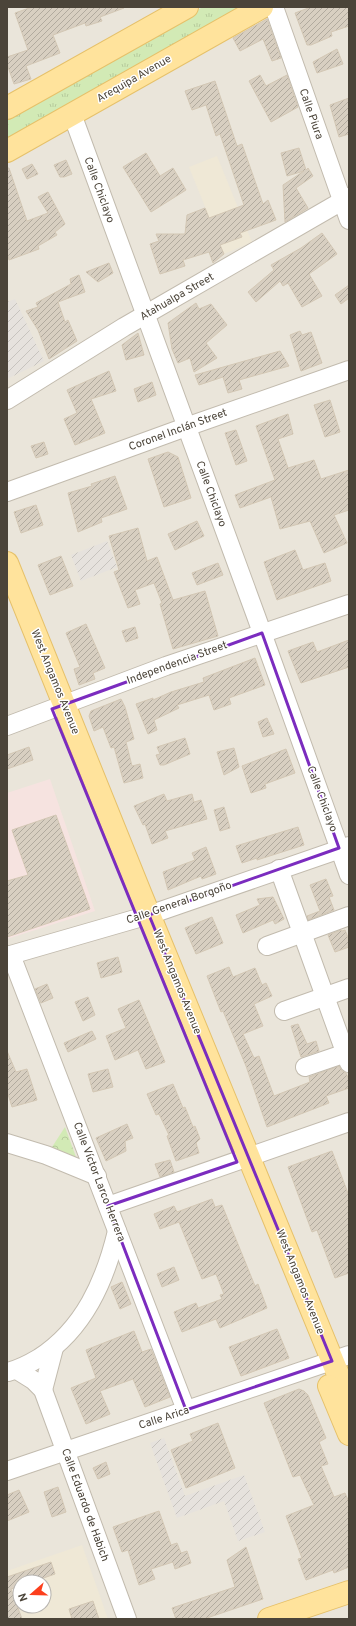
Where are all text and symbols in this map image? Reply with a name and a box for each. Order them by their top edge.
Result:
street label: Arequipa Avenue [94,52,174,106]
street label: Calle Piura [296,87,326,142]
street label: Calle Chiclayo [81,155,117,225]
street label: Atahualpa Street [137,270,217,324]
street label: Coronel Inclán Street [127,406,229,454]
street label: Calle Chiclayo [193,459,229,529]
street label: West Angamos Avenue [28,628,82,737]
street label: Independencia Street [125,638,229,688]
street label: Calle Chiclayo [304,764,340,834]
street label: Calle General Borgoño [124,878,234,928]
street label: West Angamos Avenue [150,928,204,1037]
street label: Calle Víctor Larco Herrera [70,1120,128,1244]
street label: West Angamos Avenue [273,1228,327,1337]
street label: Calle Arica [137,1403,191,1433]
street label: Calle Eduardo de Habich [58,1447,112,1563]
north arrow [12,1574,52,1614]
text: N [16,1591,31,1603]

